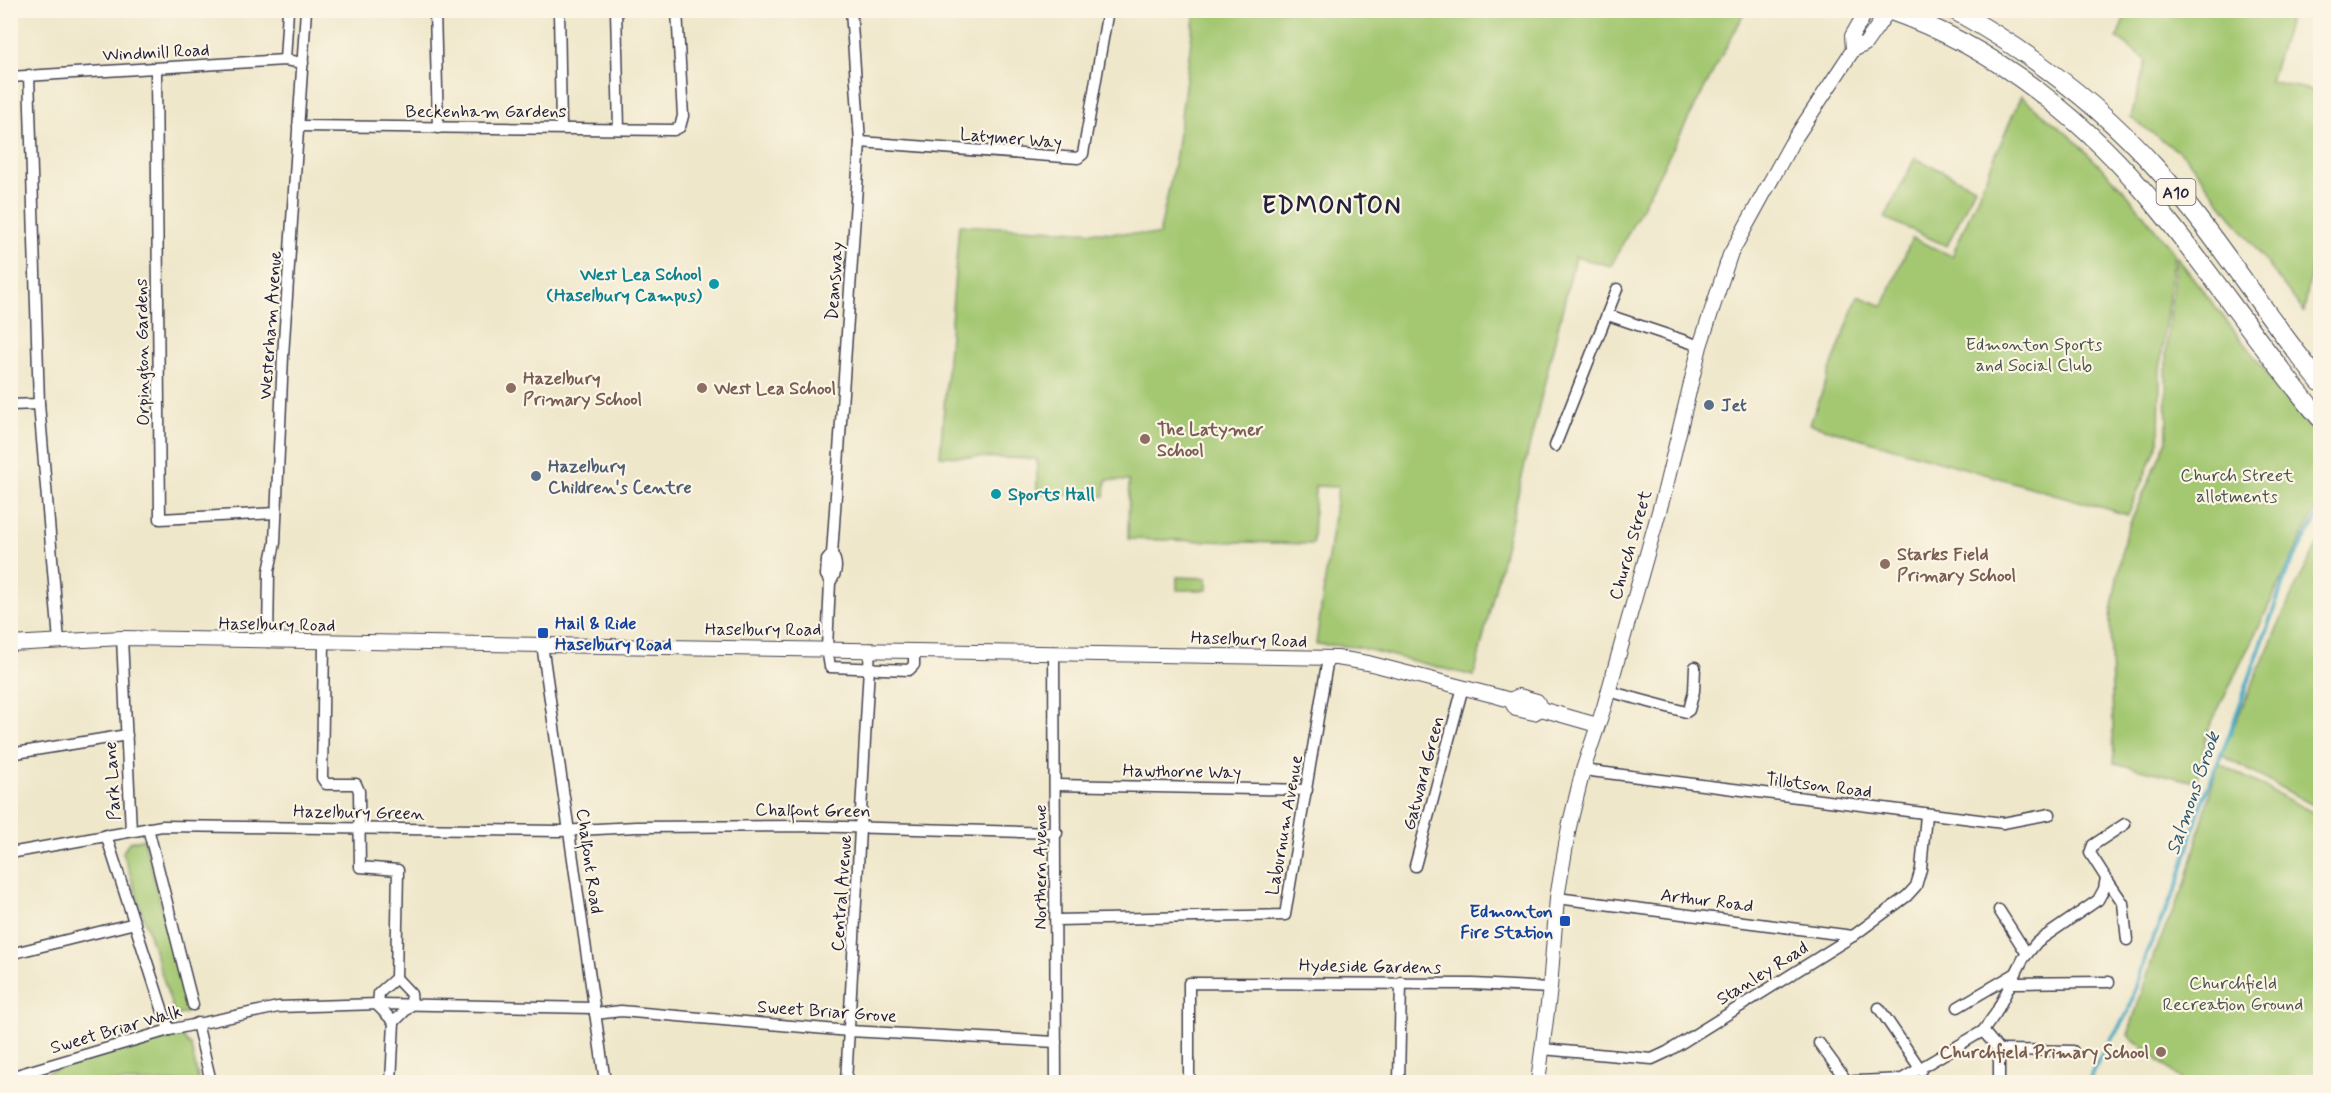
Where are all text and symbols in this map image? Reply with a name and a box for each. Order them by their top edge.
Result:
street label: Windmill Road [102,38,210,68]
street label: Beckenham Gardens [405,100,567,124]
street label: Latymer Way [959,123,1063,155]
road number: A10 [2156,179,2196,205]
district label: EDMONTON [1262,191,1402,222]
street label: Deansway [820,241,850,321]
street label: Westerham Avenue [254,250,288,400]
place label: West Lea School (Haselbury Campus) [546,263,703,308]
marker: West Lea School (Haselbury Campus) [707,277,721,291]
street label: Orpington Gardens [130,278,156,426]
park label: Edmonton Sports and Social Club [1966,333,2103,378]
place label: Hazelbury Primary School [523,367,642,412]
place label: West Lea School [713,377,836,401]
marker: Hazelbury Primary School [504,381,518,395]
marker: West Lea School [695,381,709,395]
place label: Jet [1721,394,1747,418]
marker: Jet [1702,398,1716,412]
place label: The Latymer School [1157,418,1264,463]
marker: The Latymer School [1138,432,1152,446]
place label: Hazelbury Children's Centre [548,455,692,500]
park label: Church Street allotments [2180,464,2294,509]
marker: Hazelbury Children's Centre [529,469,543,483]
place label: Sports Hall [1008,483,1095,507]
marker: Sports Hall [989,487,1003,501]
street label: Church Street [1604,487,1658,603]
place label: Starks Field Primary School [1897,543,2016,588]
marker: Starks Field Primary School [1878,557,1892,571]
street label: Haselbury Road [218,612,336,638]
place label: Hail & Ride Haselbury Road [555,612,672,657]
street label: Haselbury Road [705,618,821,642]
marker: Hail & Ride Haselbury Road [536,626,550,640]
street label: Haselbury Road [1190,626,1308,654]
street label: Gatward Green [1397,714,1451,833]
water label: Salmons Brook [2160,727,2228,859]
street label: Park Lane [99,741,127,821]
street label: Laburnum Avenue [1261,753,1309,897]
street label: Hawthorne Way [1122,759,1242,785]
street label: Tillotson Road [1764,768,1873,804]
street label: Chalfont Green [755,798,871,826]
street label: Hazelbury Green [293,800,425,826]
street label: Northern Avenue [1029,804,1053,930]
street label: Chalfont Road [568,807,608,916]
street label: Central Avenue [826,834,858,952]
street label: Arthur Road [1659,883,1755,919]
place label: Edmonton Fire Station [1460,900,1553,945]
marker: Edmonton Fire Station [1558,914,1572,928]
street label: Stanley Road [1712,936,1813,1012]
street label: Hydeside Gardens [1299,954,1441,980]
park label: Churchfield Recreation Ground [2163,972,2303,1017]
street label: Sweet Briar Grove [756,995,898,1029]
street label: Sweet Briar Walk [48,1000,185,1060]
place label: Churchfield Primary School [1940,1041,2149,1065]
marker: Churchfield Primary School [2154,1045,2168,1059]

